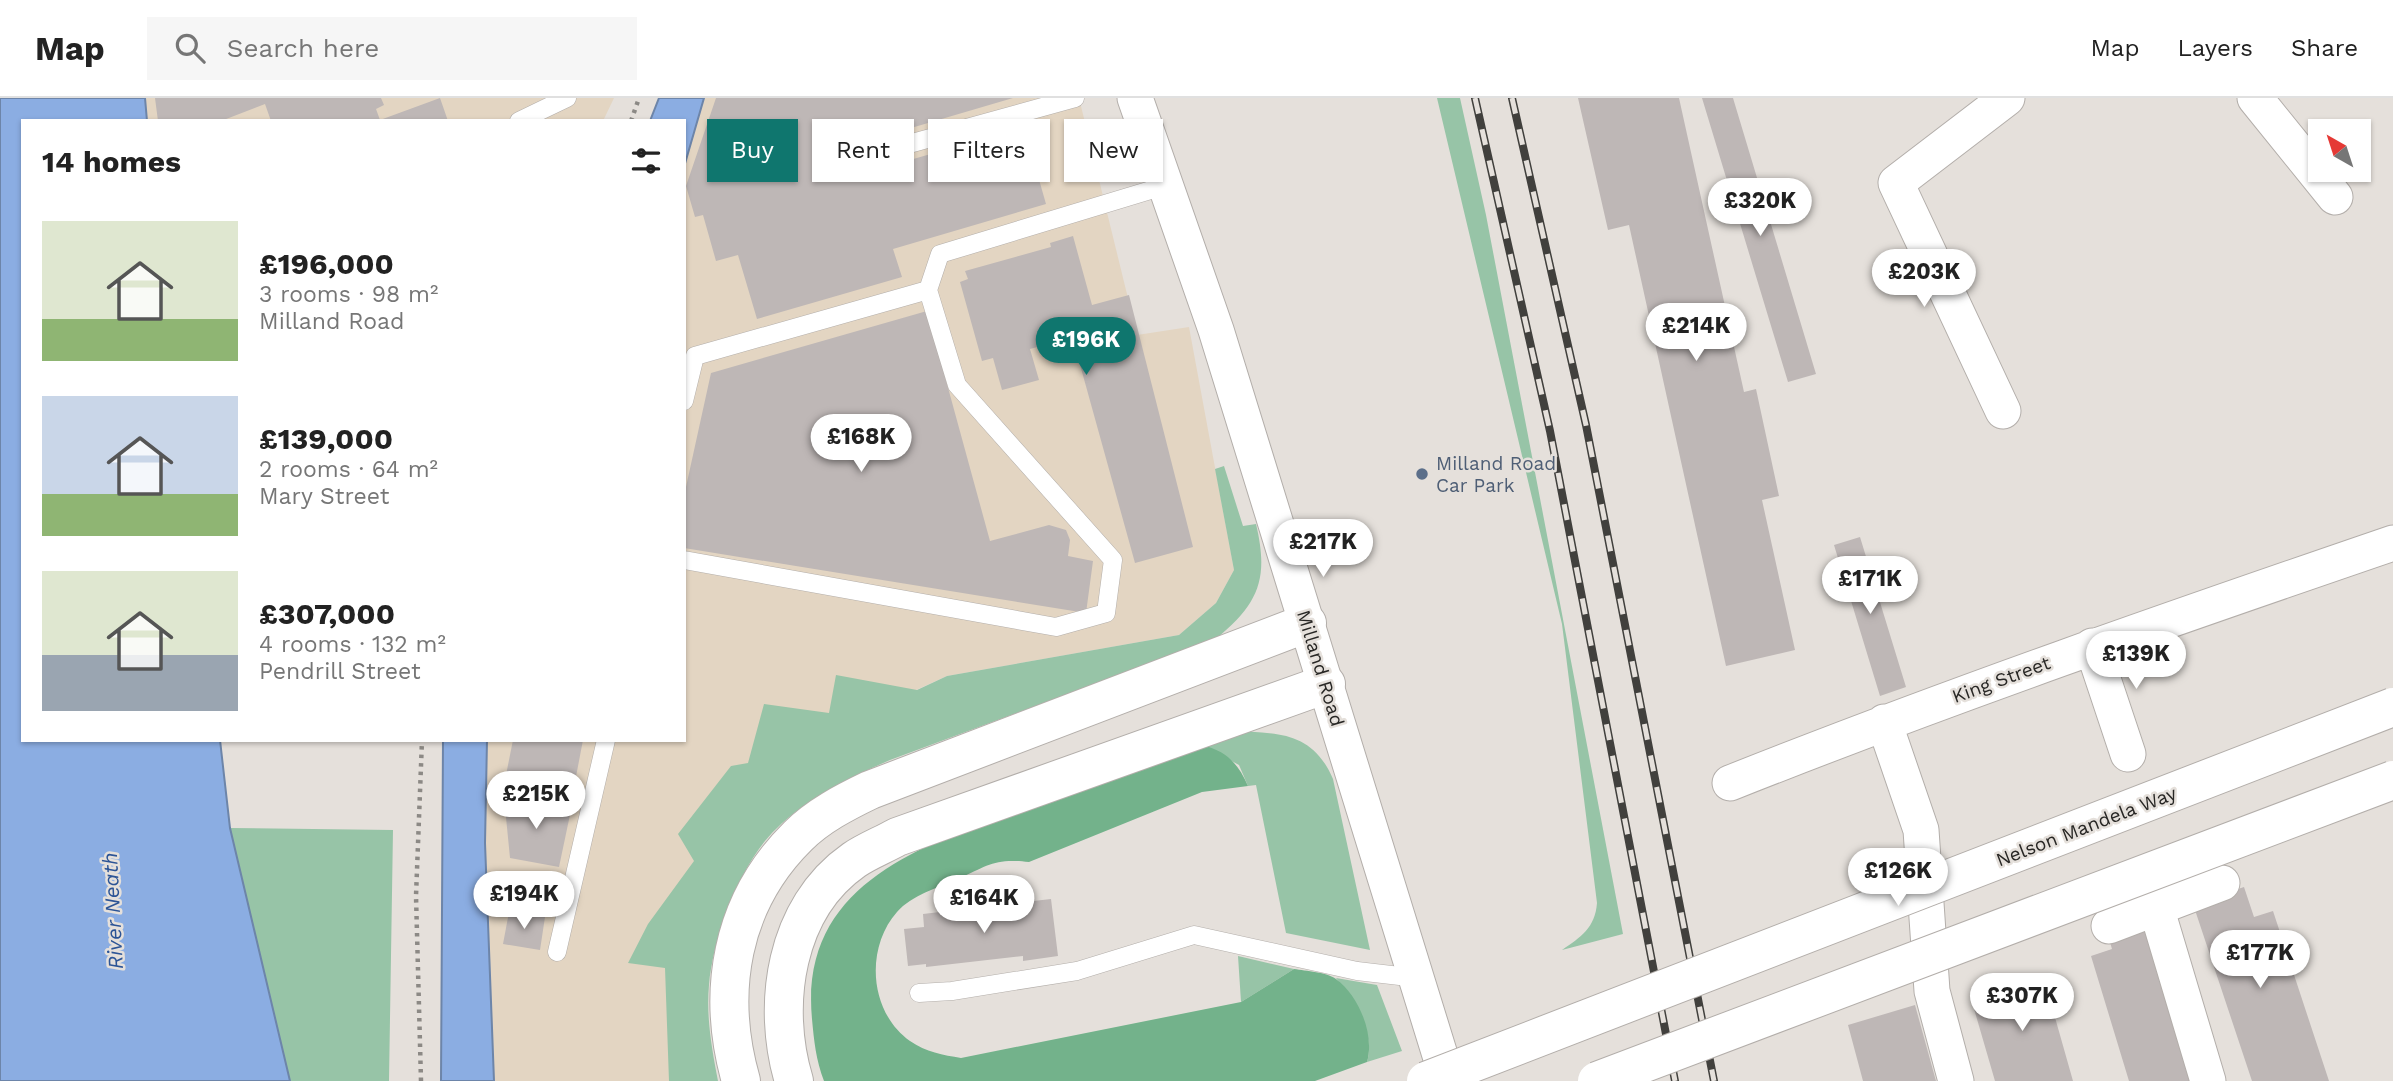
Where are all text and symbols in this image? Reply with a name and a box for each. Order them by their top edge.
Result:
search box [147,17,637,80]
text: Map [35,29,105,68]
icon: search [171,29,209,67]
text: Search here [227,33,379,63]
text: Map [2091,34,2139,62]
text: Layers [2177,34,2253,62]
text: Share [2291,34,2358,62]
chip: Buy [707,119,798,182]
chip: Rent [812,119,914,182]
chip: Filters [928,119,1050,182]
chip: New [1064,119,1163,182]
north arrow [2308,119,2371,182]
map controls [2308,119,2371,182]
icon: filters [627,142,665,180]
text: 14 homes [42,144,181,179]
pin: £320K [1711,178,1809,238]
text: £320K [1724,187,1796,214]
text: £196,000 [259,246,394,281]
icon: home [98,249,182,333]
pin: £203K [1875,250,1973,309]
text: £203K [1888,258,1960,285]
text: 3 rooms · 98 m² [259,281,438,308]
pin: £214K [1647,303,1745,363]
text: Milland Road [259,308,405,335]
text: £214K [1662,312,1730,339]
pin: £196K [1037,317,1135,377]
text: £196K [1052,326,1120,353]
pin: £168K [812,414,910,474]
text: £139,000 [259,421,393,456]
text: £168K [827,423,895,450]
icon: home [98,424,182,508]
place label: Milland Road Car Park [1436,452,1556,497]
text: 2 rooms · 64 m² [259,456,438,483]
marker: Milland Road Car Park [1414,466,1430,482]
text: Mary Street [259,483,389,510]
pin: £217K [1274,519,1372,579]
text: £217K [1289,528,1357,555]
pin: £171K [1821,556,1919,616]
text: £171K [1838,565,1902,592]
text: £307,000 [259,596,395,631]
icon: home [98,599,182,683]
street label: Milland Road [1292,607,1349,729]
text: 4 rooms · 132 m² [259,631,446,658]
pin: £139K [2087,632,2185,691]
text: £139K [2102,640,2170,667]
street label: King Street [1949,651,2054,708]
text: Pendrill Street [259,658,421,685]
pin: £215K [487,772,585,831]
text: £215K [502,780,570,807]
street label: Nelson Mandela Way [1993,781,2180,871]
pin: £126K [1849,848,1947,908]
water label: River Neath [97,852,128,970]
text: £126K [1864,857,1932,884]
pin: £194K [475,872,573,931]
pin: £164K [935,876,1033,935]
text: £194K [489,880,559,907]
text: £164K [949,884,1019,911]
pin: £177K [2211,930,2309,990]
text: £177K [2226,939,2294,966]
pin: £307K [1973,974,2071,1033]
text: £307K [1986,982,2058,1009]

